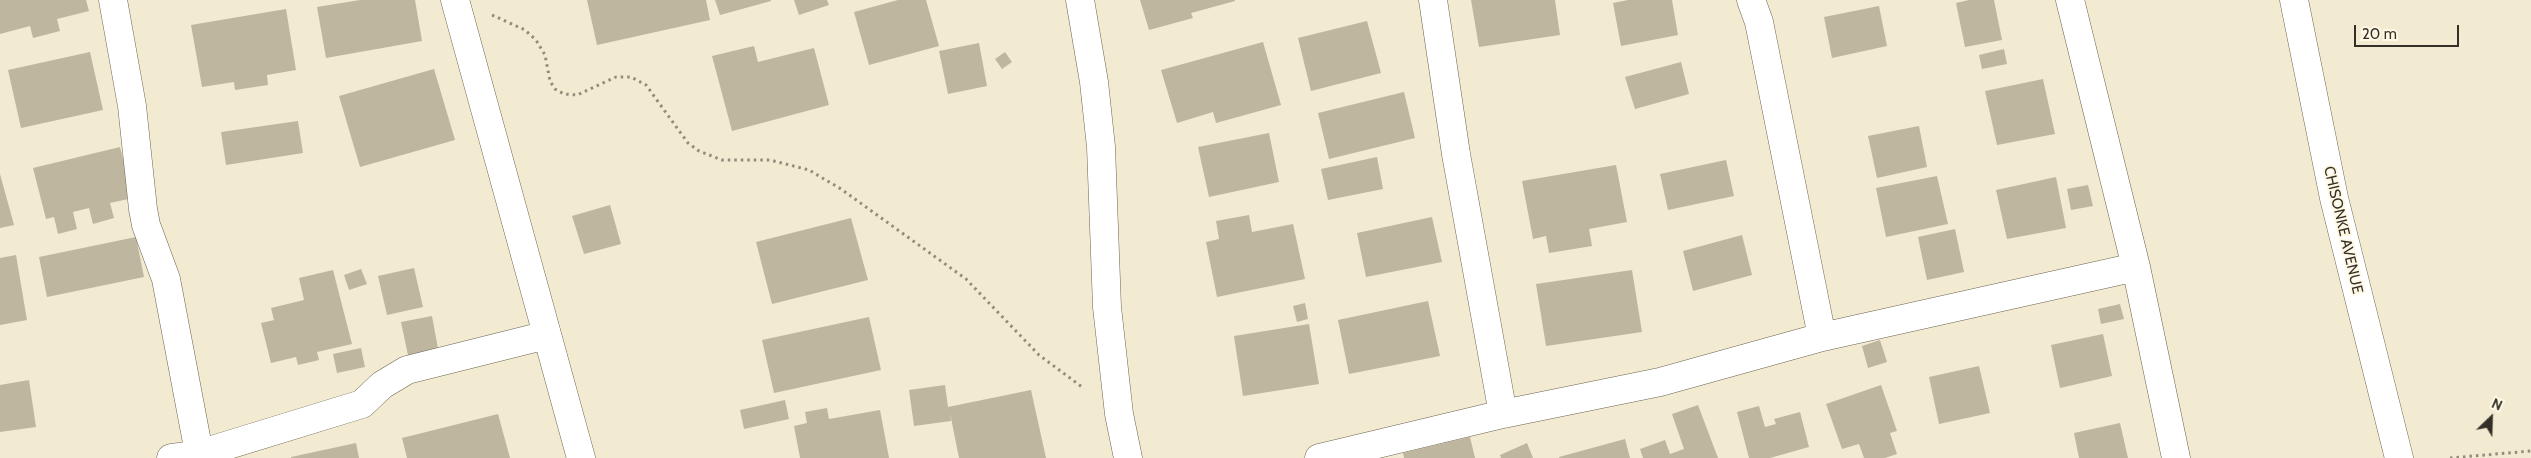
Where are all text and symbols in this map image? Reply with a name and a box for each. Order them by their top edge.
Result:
scale bar [2356,15,2461,47]
text: 20 m [2362,25,2397,43]
street label: CHISONKE AVENUE [2320,164,2366,296]
north arrow [2466,393,2516,443]
text: N [2489,394,2505,415]

